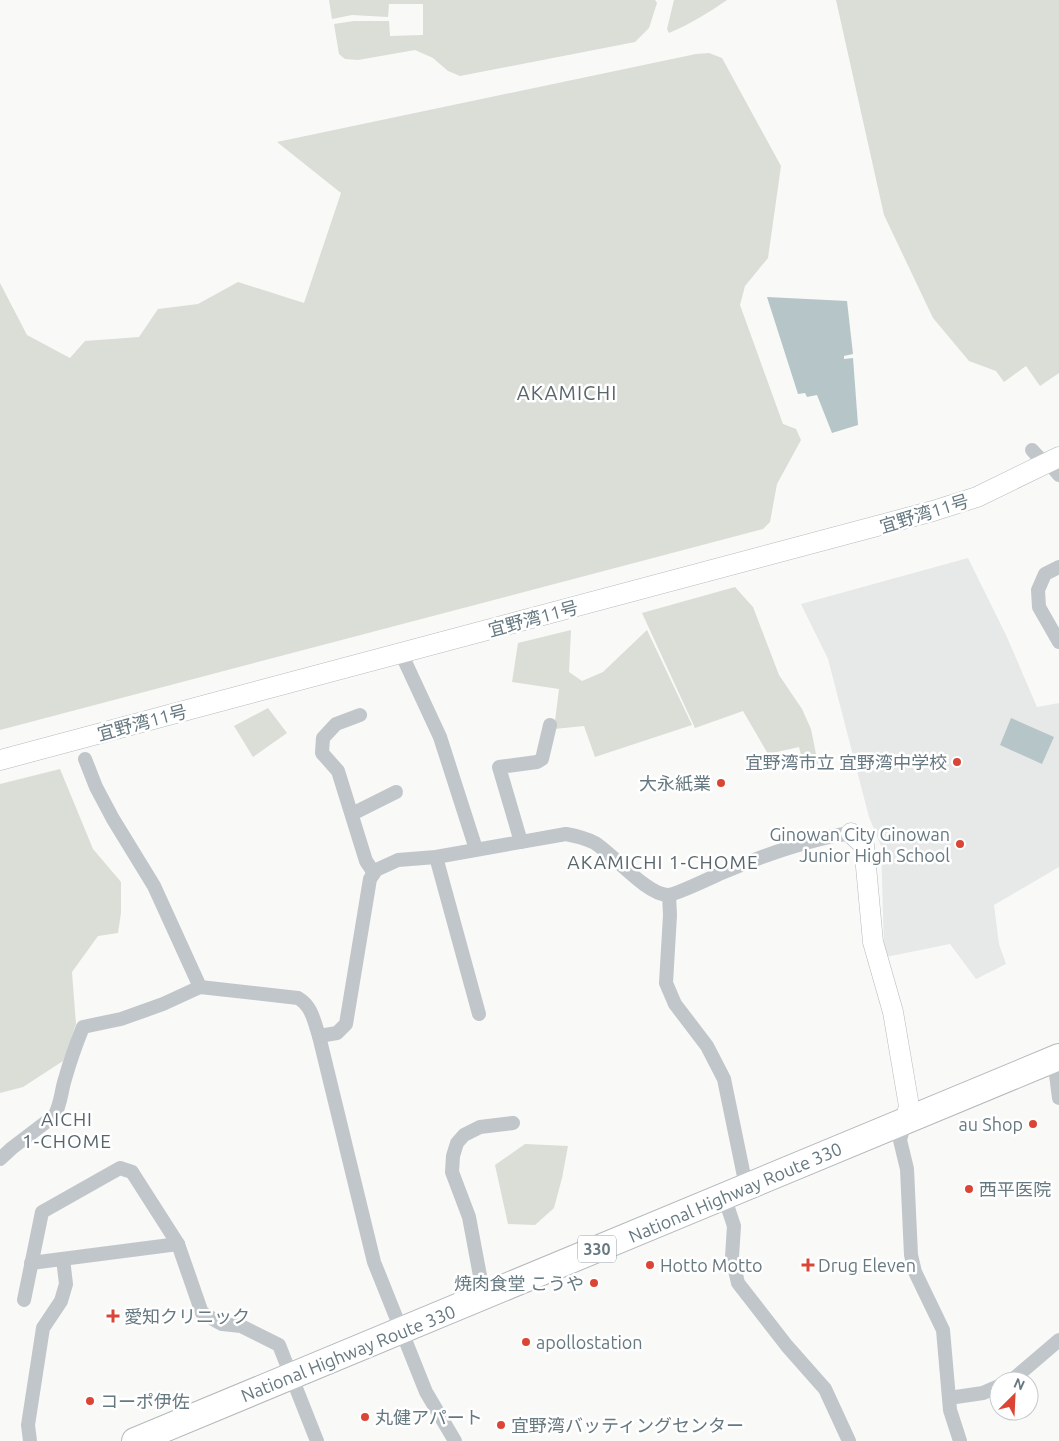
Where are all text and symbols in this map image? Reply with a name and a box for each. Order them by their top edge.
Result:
district label: AKAMICHI [517,381,617,404]
street label: 宜野湾11号 [877,490,971,536]
street label: 宜野湾11号 [486,596,580,640]
street label: 宜野湾11号 [95,700,189,744]
place label: 宜野湾市立 宜野湾中学校 [745,752,947,772]
marker: 宜野湾市立 宜野湾中学校 [951,756,963,768]
place label: 大永紙業 [639,773,711,793]
marker: 大永紙業 [715,777,727,789]
place label: Ginowan City Ginowan Junior High School [769,824,950,865]
marker: Ginowan City Ginowan Junior High School [954,838,966,850]
district label: AKAMICHI 1-CHOME [567,851,759,873]
district label: AICHI 1-CHOME [22,1108,112,1152]
place label: au Shop [959,1114,1023,1134]
marker: au Shop [1027,1118,1039,1130]
street label: National Highway Route 330 [625,1138,845,1246]
place label: 西平医院 [979,1179,1051,1199]
marker: 西平医院 [963,1183,975,1195]
road number: 330 [578,1236,616,1262]
place label: Hotto Motto [660,1255,763,1275]
place label: Drug Eleven [818,1255,916,1275]
marker: Hotto Motto [644,1259,656,1271]
marker: Drug Eleven [802,1259,814,1271]
place label: 焼肉食堂 こうや [454,1273,584,1293]
marker: 焼肉食堂 こうや [588,1277,600,1289]
street label: National Highway Route 330 [238,1301,458,1405]
place label: 愛知クリニック [124,1306,250,1326]
marker: 愛知クリニック [106,1309,120,1323]
place label: apollostation [536,1332,643,1352]
marker: apollostation [520,1336,532,1348]
north arrow [989,1371,1039,1421]
text: N [1011,1375,1027,1394]
place label: コーポ伊佐 [100,1391,190,1411]
marker: コーポ伊佐 [84,1395,96,1407]
place label: 丸健アパート [375,1407,483,1427]
marker: 丸健アパート [359,1411,371,1423]
place label: 宜野湾バッティングセンター [511,1415,744,1435]
marker: 宜野湾バッティングセンター [495,1419,507,1431]

